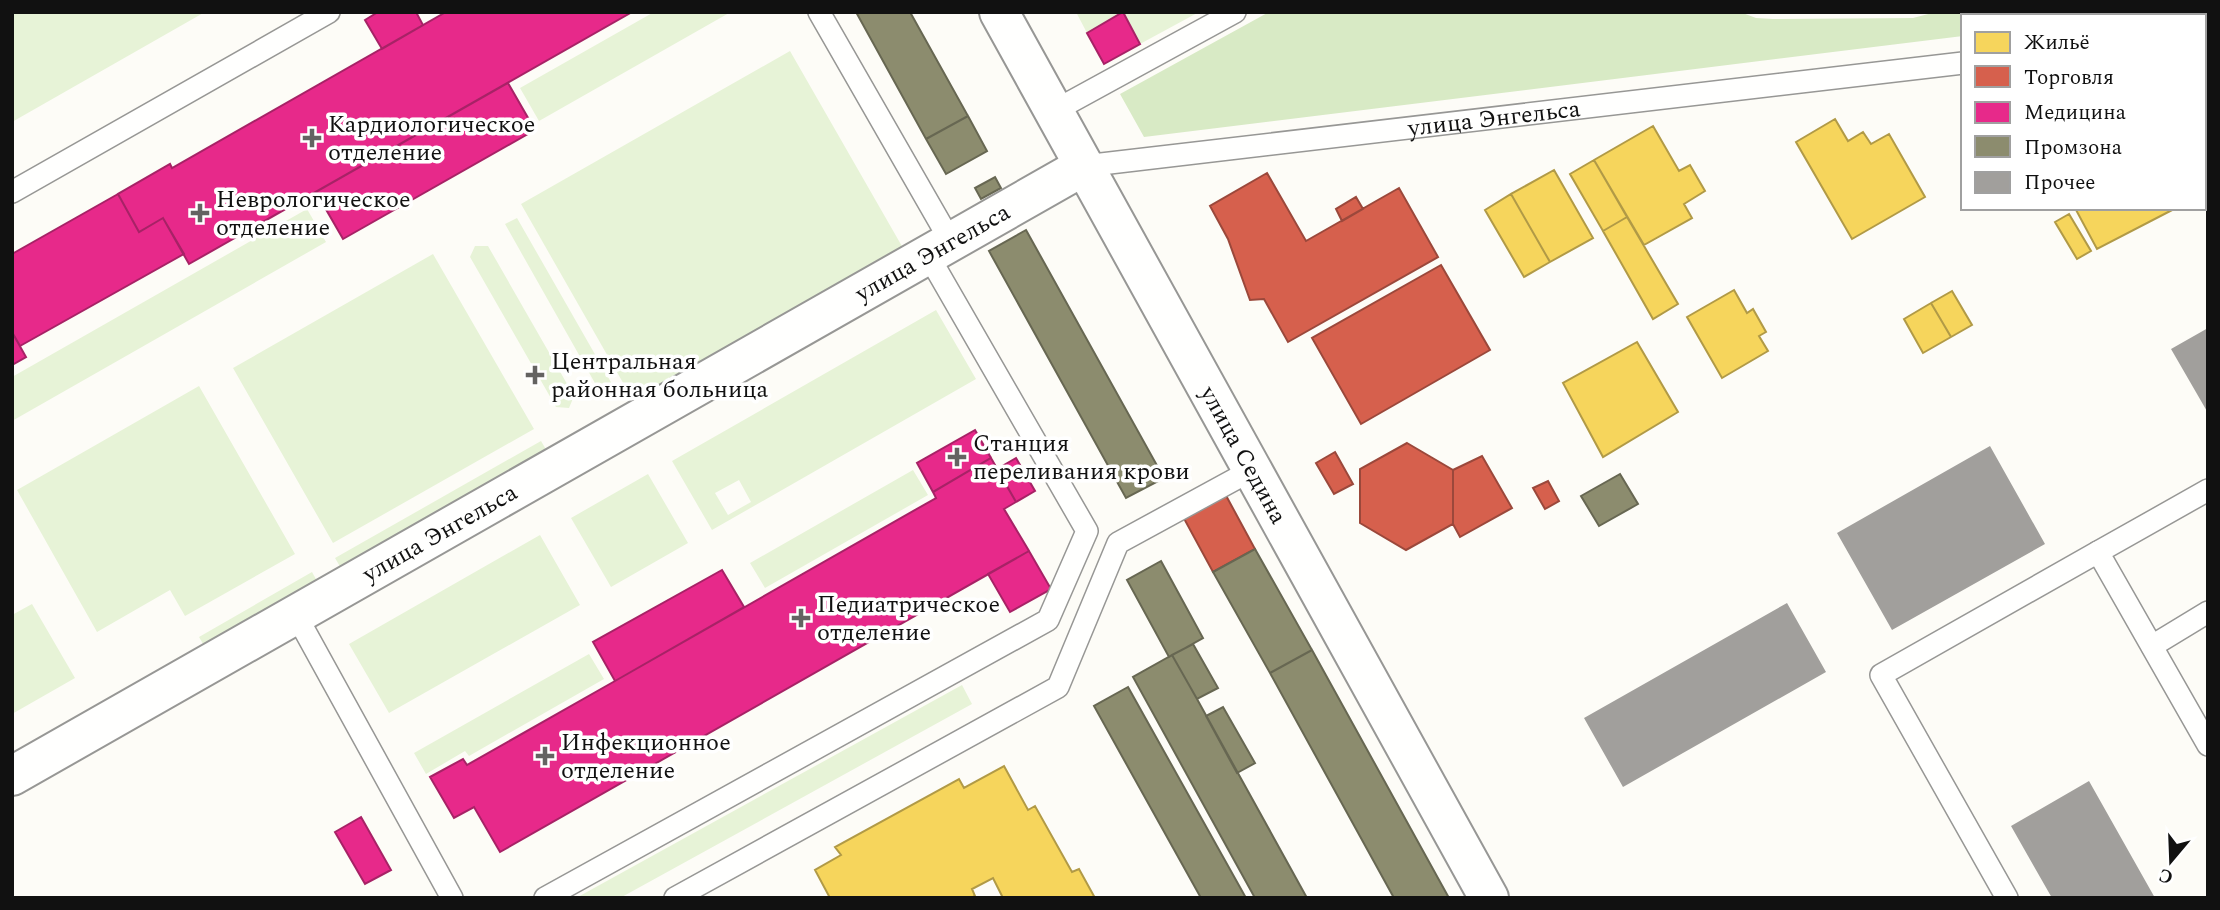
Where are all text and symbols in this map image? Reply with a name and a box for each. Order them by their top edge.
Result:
legend [1961,14,2206,210]
text: Жильё [2024,27,2090,59]
text: Торговля [2024,62,2114,94]
street label: улица Энгельса [1405,91,1583,147]
text: Медицина [2024,97,2127,129]
place label: Кардиологическое отделение [328,107,535,171]
marker: Кардиологическое отделение [302,128,322,148]
text: Промзона [2024,132,2123,164]
text: Прочее [2024,167,2095,199]
place label: Неврологическое отделение [216,182,411,246]
street label: улица Энгельса [848,195,1017,312]
marker: Неврологическое отделение [190,203,210,223]
place label: Центральная районная больница [551,344,769,408]
marker: Центральная районная больница [525,365,545,385]
street label: улица Седина [1190,379,1296,531]
place label: Станция переливания крови [973,426,1190,490]
marker: Станция переливания крови [947,447,967,467]
street label: улица Энгельса [355,475,525,593]
place label: Педиатрическое отделение [817,587,1000,651]
marker: Педиатрическое отделение [791,608,811,628]
place label: Инфекционное отделение [561,725,731,789]
marker: Инфекционное отделение [535,746,555,766]
north arrow [2136,826,2206,896]
text: С [2155,860,2177,892]

